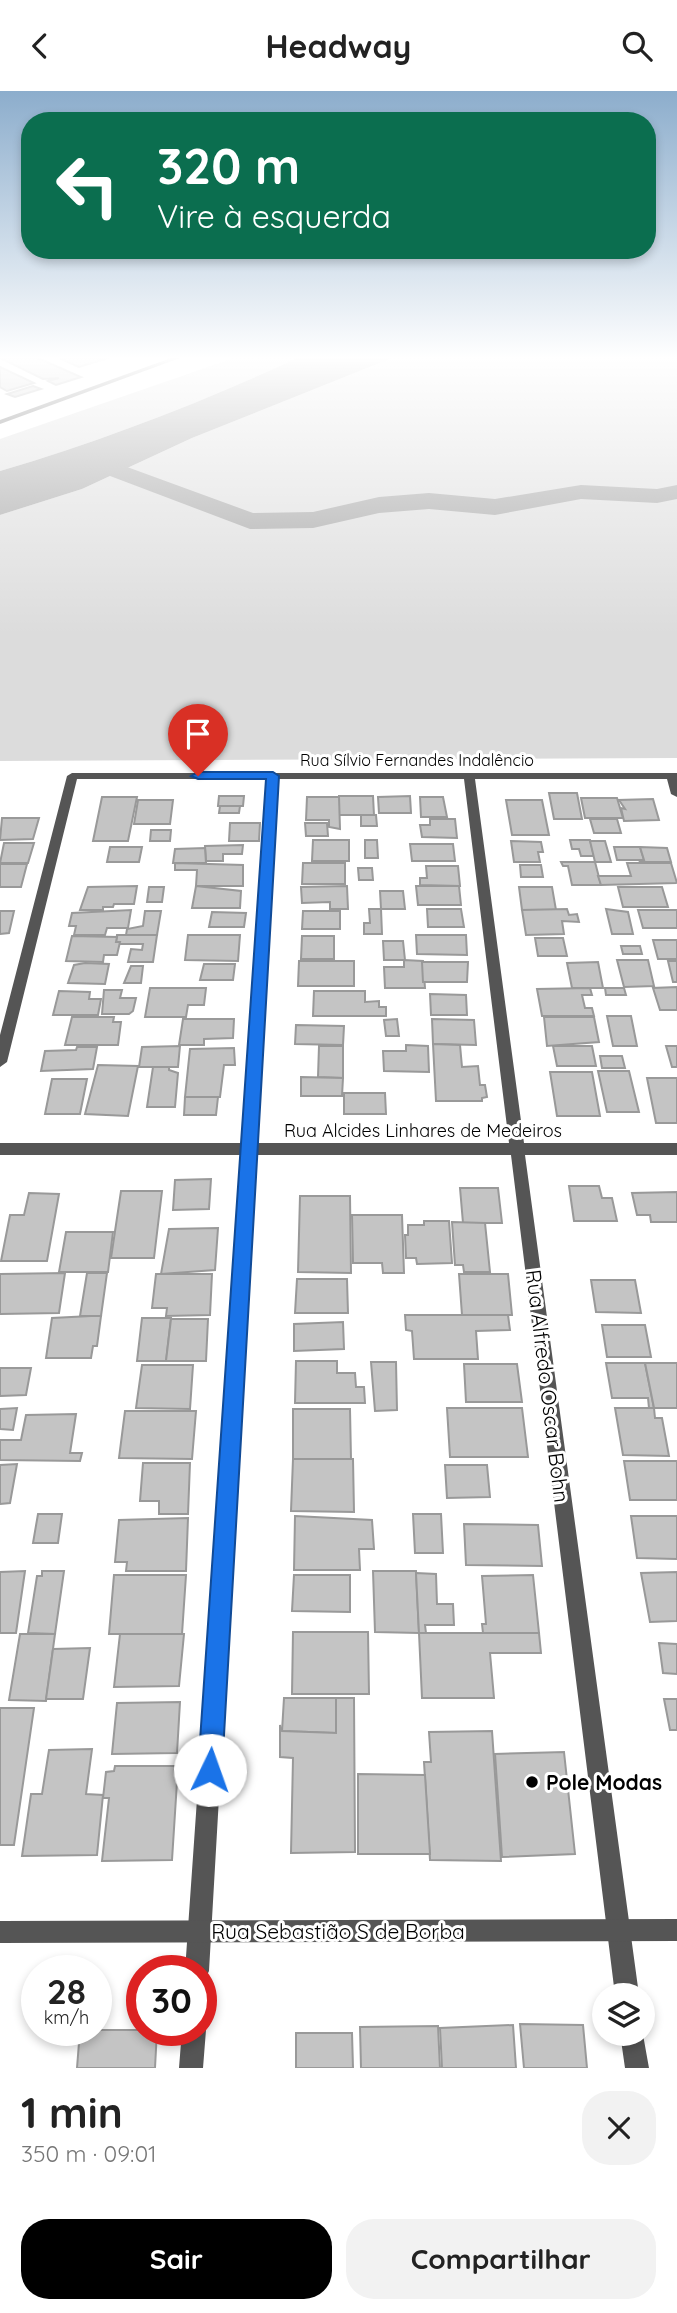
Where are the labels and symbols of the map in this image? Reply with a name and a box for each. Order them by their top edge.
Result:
pin [168,704,228,776]
street label: Rua Sílvio Fernandes Indalêncio [300,750,534,770]
street label: Rua Alcides Linhares de Medeiros [284,1119,562,1142]
street label: Rua Alfredo Oscar Bohn [521,1268,575,1504]
position arrow [173,1733,247,1807]
place label: Pole Modas [546,1769,662,1795]
marker: Pole Modas [524,1774,540,1790]
street label: Rua Sebastião S de Borba [211,1918,465,1944]
speed limit sign: 30 [126,1955,217,2046]

